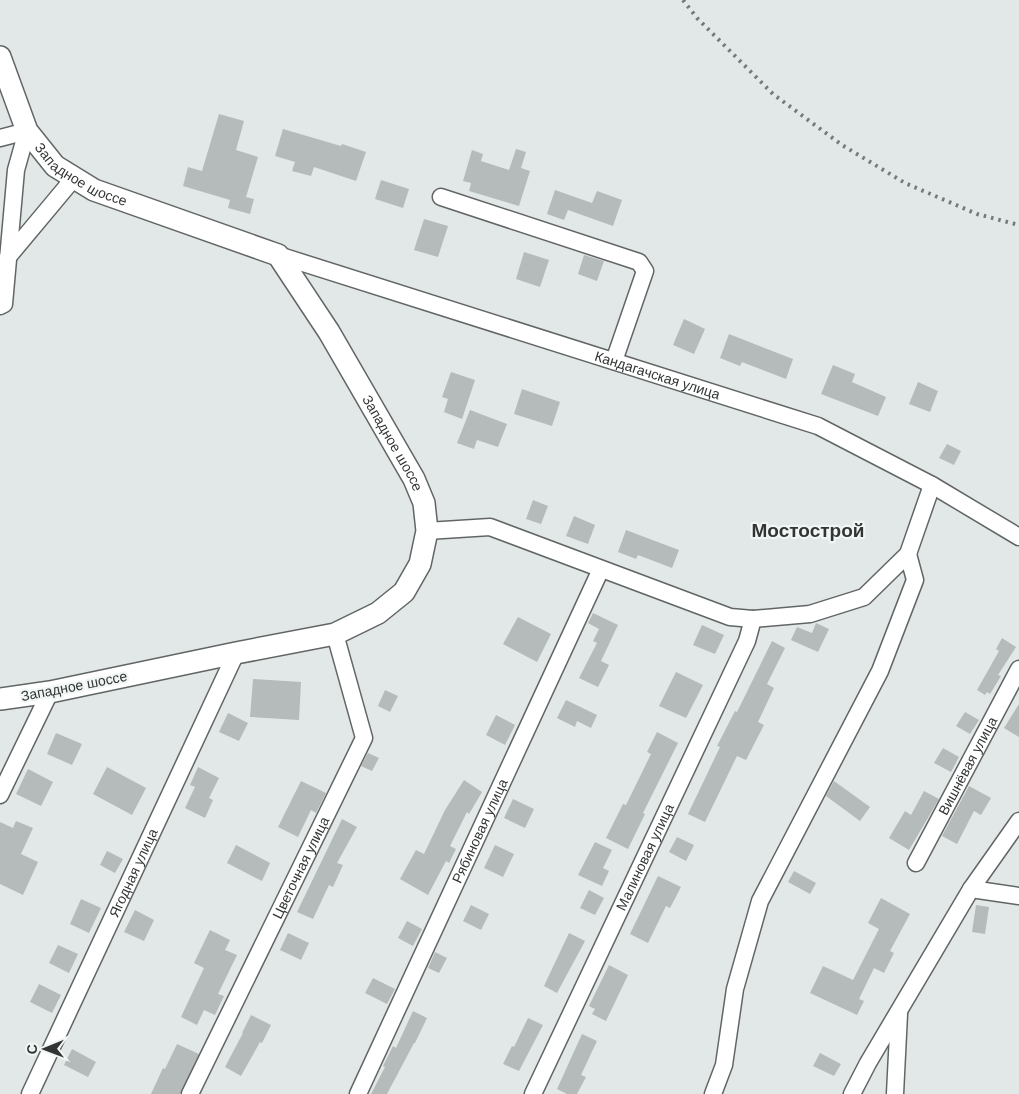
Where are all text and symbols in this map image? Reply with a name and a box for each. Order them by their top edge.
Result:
street label: Западное шоссе [32,140,129,209]
street label: Кандагачская улица [593,348,722,403]
street label: Западное шоссе [359,392,426,494]
district label: Мостострой [752,520,864,541]
street label: Западное шоссе [20,668,129,704]
street label: Вишнёвая улица [935,714,1000,818]
street label: Рябиновая улица [449,776,511,885]
street label: Малиновая улица [613,801,677,913]
street label: Цветочная улица [269,814,332,921]
street label: Ягодная улица [106,826,161,920]
north arrow [20,1024,70,1074]
text: С [24,1044,40,1054]

